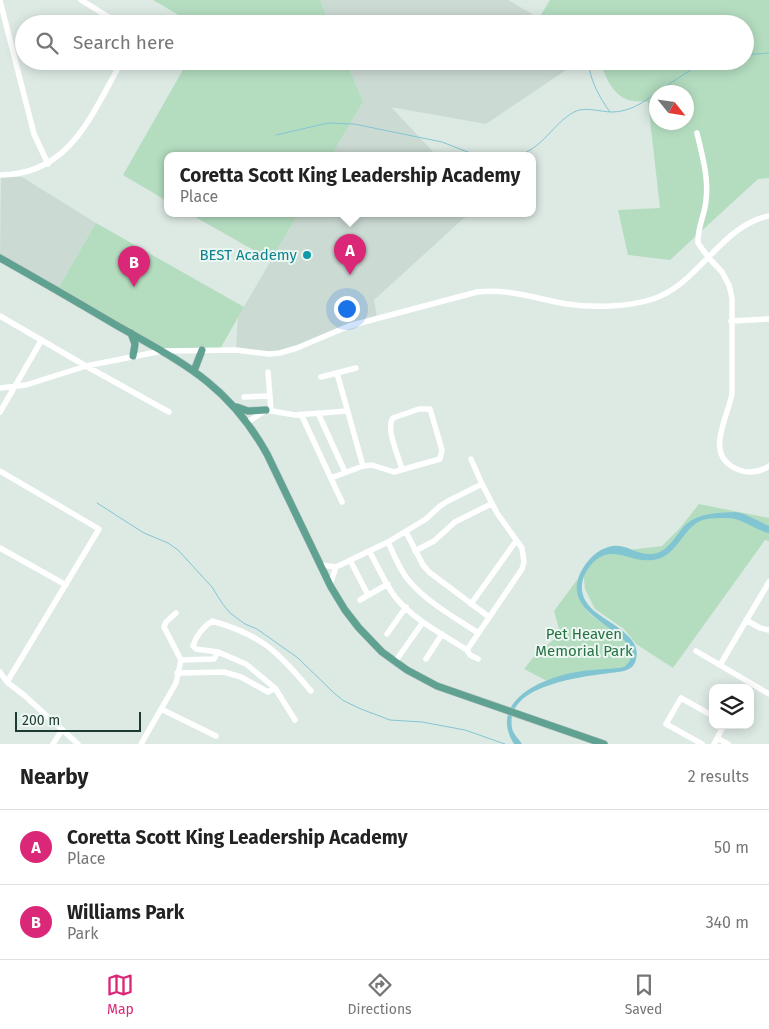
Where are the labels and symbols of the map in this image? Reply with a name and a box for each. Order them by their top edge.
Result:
north arrow [649,85,694,130]
pin: A [334,234,366,275]
pin: B [118,246,150,287]
place label: BEST Academy [199,246,298,264]
marker: BEST Academy [301,249,313,261]
your location [334,296,360,322]
park label: Pet Heaven Memorial Park [535,625,633,660]
scale bar [15,709,141,732]

